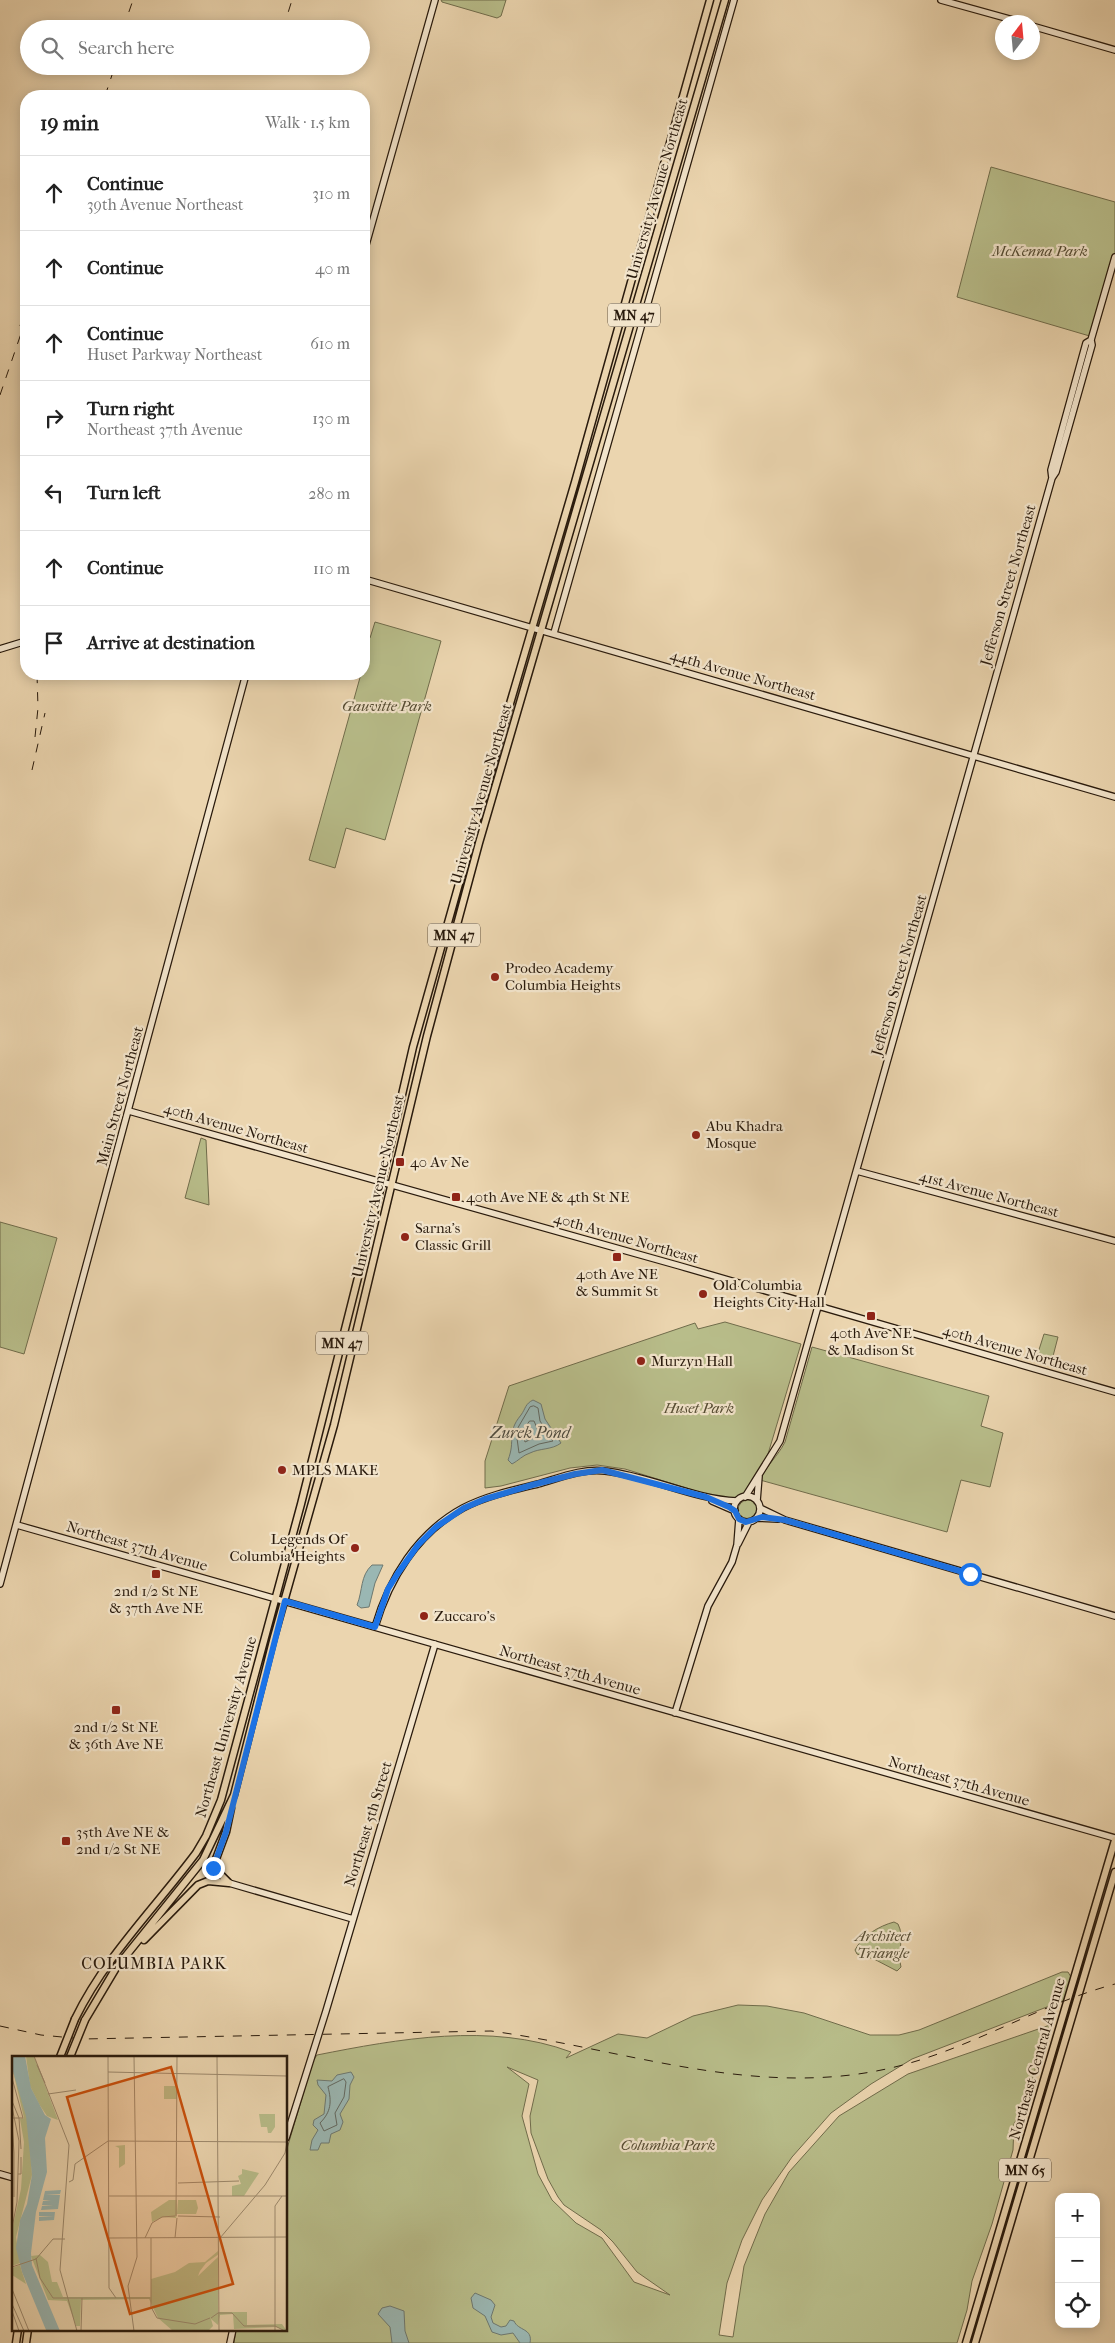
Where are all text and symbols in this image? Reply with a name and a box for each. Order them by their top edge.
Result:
north arrow [995,15,1040,60]
search box [20,20,370,75]
icon: search [38,34,66,62]
text: Search here [78,37,174,59]
street label: University Avenue Northeast [622,96,692,282]
text: 19 min [40,111,99,135]
text: Walk · 1.5 km [265,113,350,132]
text: Continue [87,173,163,195]
icon: ahead [40,179,68,207]
text: 310 m [312,184,350,203]
text: 39th Avenue Northeast [87,195,243,214]
park label: McKenna Park [991,242,1088,260]
icon: ahead [40,254,68,282]
text: Continue [87,257,163,279]
text: 40 m [315,259,350,278]
road number: MN 47 [608,304,660,326]
text: Continue [87,323,163,345]
icon: ahead [40,329,68,357]
text: 610 m [310,334,350,353]
text: Huset Parkway Northeast [87,345,262,364]
text: Turn right [87,398,174,420]
icon: right [40,404,68,432]
text: 130 m [312,409,350,428]
text: Northeast 37th Avenue [87,420,243,439]
icon: left [40,479,68,507]
text: Turn left [87,482,161,504]
text: 280 m [308,484,350,503]
street label: Jefferson Street Northeast [976,502,1040,669]
icon: ahead [40,554,68,582]
text: Continue [87,557,163,579]
text: 110 m [313,559,350,578]
icon: arrive [40,629,68,657]
text: Arrive at destination [87,632,255,654]
street label: 44th Avenue Northeast [668,646,818,705]
park label: Gauvitte Park [342,697,432,715]
street label: University Avenue Northeast [446,701,516,887]
street label: Jefferson Street Northeast [867,892,931,1059]
road number: MN 47 [428,924,480,946]
place label: Prodeo Academy Columbia Heights [505,959,621,994]
marker: Prodeo Academy Columbia Heights [489,971,501,983]
street label: Main Street Northeast [93,1024,147,1168]
street label: University Avenue Northeast [348,1092,408,1279]
street label: 40th Avenue Northeast [162,1099,311,1157]
place label: Abu Khadra Mosque [705,1117,784,1152]
marker: Abu Khadra Mosque [690,1129,702,1141]
place label: 40 Av Ne [410,1153,470,1171]
marker: 40 Av Ne [394,1156,406,1168]
street label: 41st Avenue Northeast [917,1167,1061,1221]
place label: 40th Ave NE & 4th St NE [466,1188,629,1206]
marker: 40th Ave NE & 4th St NE [450,1191,462,1203]
street label: 40th Avenue Northeast [552,1209,701,1267]
place label: Sarna's Classic Grill [415,1219,491,1254]
marker: Sarna's Classic Grill [399,1231,411,1243]
marker: 40th Ave NE & Summit St [611,1251,623,1263]
place label: 40th Ave NE & Summit St [576,1265,659,1300]
place label: Old Columbia Heights City Hall [713,1276,825,1311]
marker: Old Columbia Heights City Hall [697,1288,709,1300]
marker: 40th Ave NE & Madison St [865,1310,877,1322]
street label: 40th Avenue Northeast [941,1321,1090,1379]
place label: 40th Ave NE & Madison St [828,1324,915,1359]
road number: MN 47 [316,1332,368,1355]
place label: Murzyn Hall [651,1352,733,1370]
marker: Murzyn Hall [635,1355,647,1367]
park label: Huset Park [663,1399,734,1417]
water label: Zurek Pond [489,1423,572,1442]
place label: MPLS MAKE [292,1461,378,1479]
marker: MPLS MAKE [276,1464,288,1476]
street label: Northeast 37th Avenue [64,1517,210,1575]
place label: Legends Of Columbia Heights [229,1530,348,1565]
marker: Legends Of Columbia Heights [349,1542,361,1554]
route start [959,1563,982,1586]
marker: 2nd 1/2 St NE & 37th Ave NE [150,1568,162,1580]
place label: 2nd 1/2 St NE & 37th Ave NE [109,1582,203,1617]
place label: Zuccaro’s [434,1607,496,1625]
marker: Zuccaro’s [418,1610,430,1622]
street label: Northeast University Avenue [191,1634,261,1820]
street label: Northeast 37th Avenue [497,1641,643,1699]
marker: 2nd 1/2 St NE & 36th Ave NE [110,1704,122,1716]
place label: 2nd 1/2 St NE & 36th Ave NE [69,1718,163,1753]
street label: Northeast 37th Avenue [886,1752,1032,1810]
street label: Northeast 5th Street [340,1758,396,1889]
place label: 35th Ave NE & 2nd 1/2 St NE [76,1823,169,1858]
marker: 35th Ave NE & 2nd 1/2 St NE [60,1835,72,1847]
route end [202,1857,225,1880]
park label: Architect Triangle [853,1927,912,1962]
district label: COLUMBIA PARK [81,1954,227,1973]
street label: Northeast Central Avenue [1005,1975,1069,2142]
inset map [12,2056,288,2330]
park label: Columbia Park [621,2136,715,2154]
road number: MN 65 [999,2158,1051,2182]
map controls [1055,2193,1100,2328]
button: + [1055,2193,1100,2238]
button: − [1055,2238,1100,2283]
button: locate [1055,2283,1100,2328]

